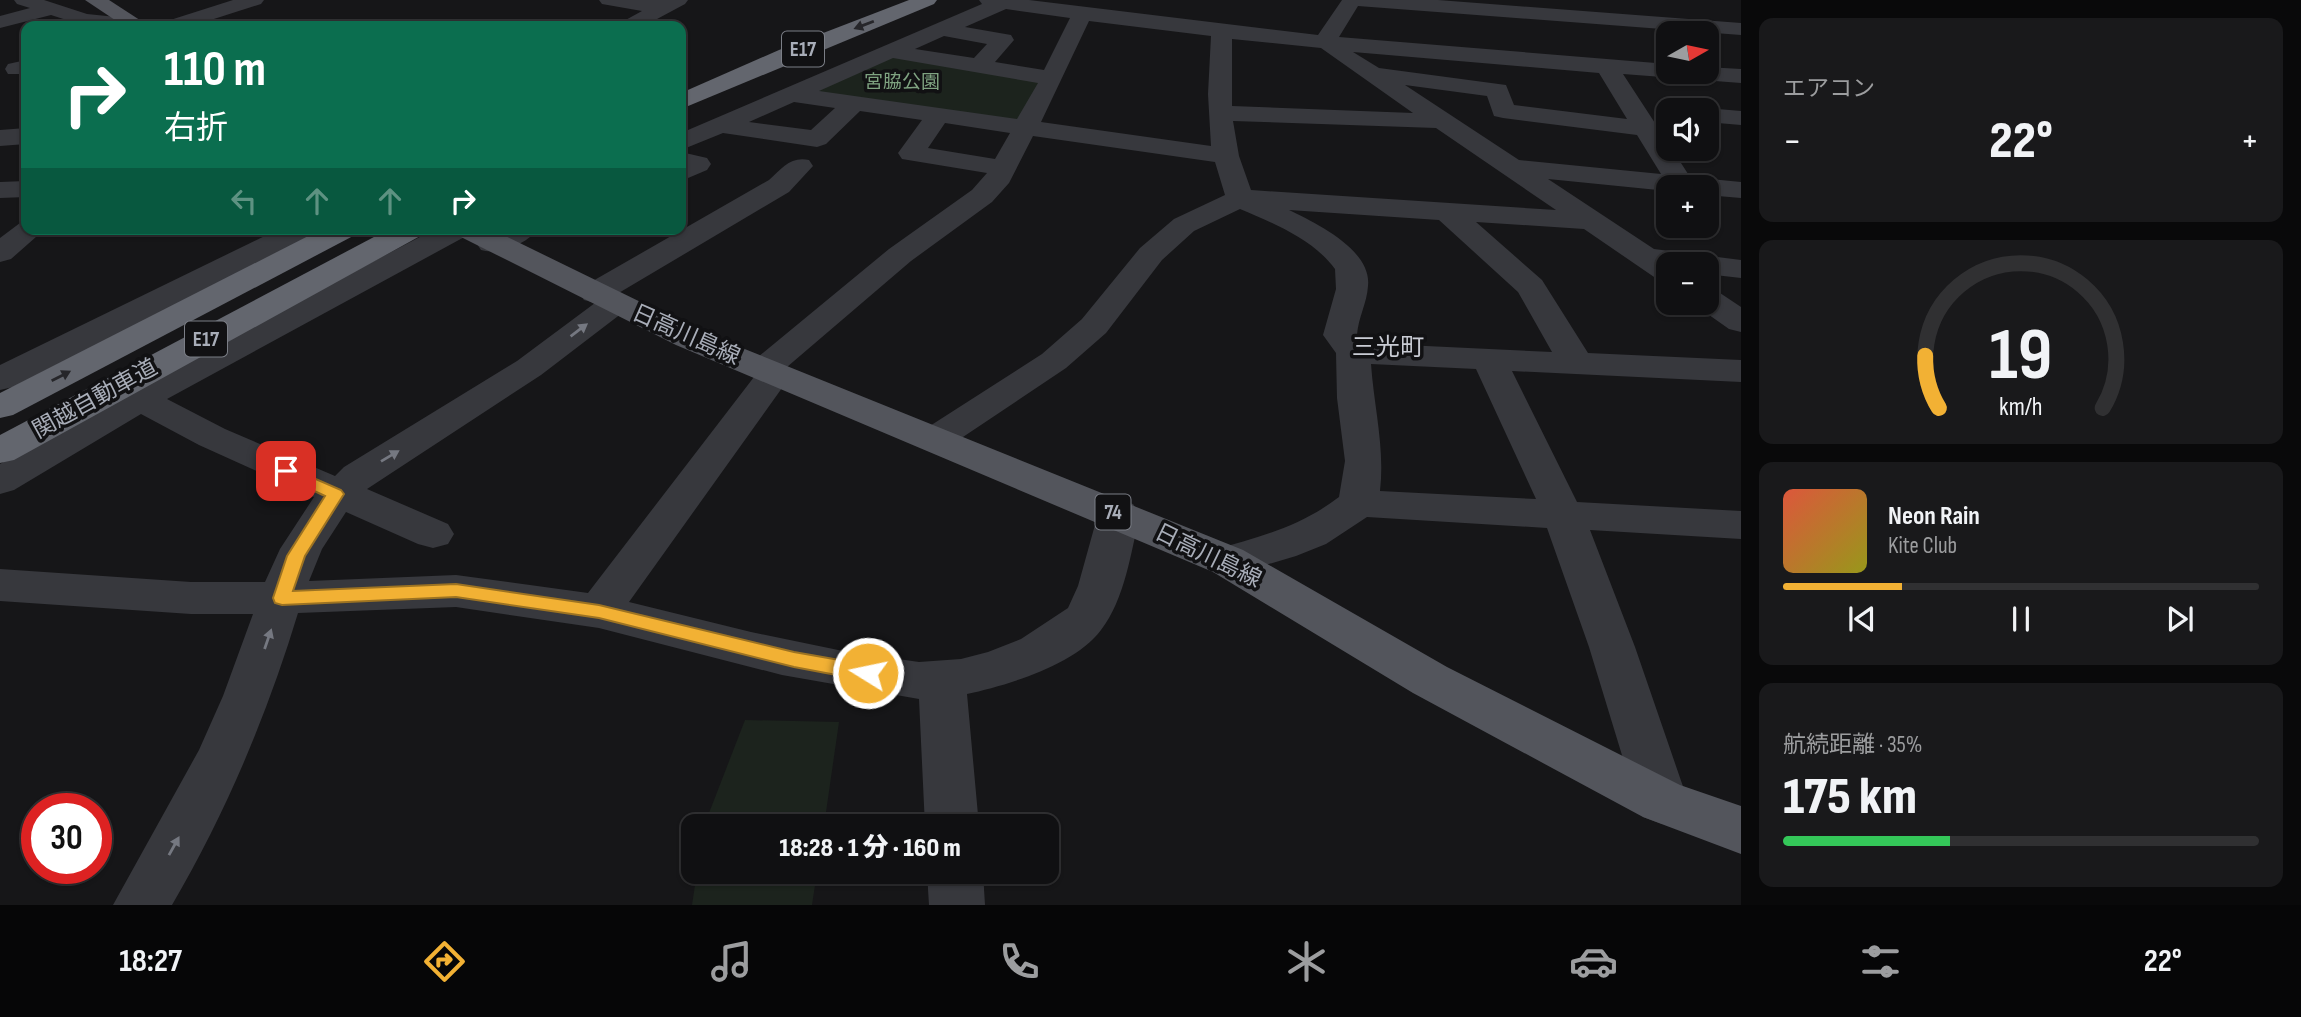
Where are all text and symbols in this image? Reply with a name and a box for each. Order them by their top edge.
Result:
one-way arrow [853,19,874,30]
north arrow [1656,21,1718,84]
map controls [1656,21,1719,315]
road number: E17 [782,32,824,66]
text: 110 m [164,41,266,100]
icon: right [49,49,140,140]
park label: 宮脇公園 [864,71,940,94]
text: エアコン [1783,75,1875,103]
button: sound [1656,98,1719,161]
text: 右折 [164,109,228,148]
text: 22° [1989,110,2053,173]
text: − [1783,119,1802,164]
text: + [2240,119,2259,164]
button: + [1656,175,1719,238]
icon: left [225,182,263,220]
icon: ahead [298,182,336,220]
icon: ahead [371,182,409,220]
icon: right [444,182,482,220]
button: − [1656,252,1719,315]
street label: 日高川島線 [628,299,744,371]
text: 19 [1989,312,2053,400]
road number: E17 [185,322,227,356]
one-way arrow [570,324,588,338]
district label: 三光町 [1352,333,1424,362]
street label: 関越自動車道 [28,353,162,445]
one-way arrow [51,370,70,382]
text: km/h [1999,391,2043,422]
pin [256,441,316,501]
one-way arrow [380,450,399,463]
icon: arrive [267,452,305,490]
road number: 74 [1096,494,1130,530]
text: Neon Rain [1888,501,1980,532]
street label: 日高川島線 [1150,518,1266,594]
text: Kite Club [1888,532,1957,560]
icon: previous [1843,600,1881,638]
icon: pause [2002,600,2040,638]
icon: next [2161,600,2199,638]
one-way arrow [263,628,274,649]
position arrow [831,636,905,710]
text: 航続距離 · 35% [1783,731,1922,759]
text: 175 km [1783,766,1917,829]
speed limit sign: 30 [21,793,112,884]
text: 18:28 · 1 分 · 160 m [779,833,961,864]
one-way arrow [168,836,180,855]
icon: directions [420,937,469,986]
icon: music [707,937,756,986]
icon: phone [995,937,1044,986]
icon: climate [1282,937,1331,986]
icon: car [1569,937,1618,986]
icon: filters [1856,937,1905,986]
text: 18:27 [119,942,182,981]
text: 22° [2144,942,2182,981]

